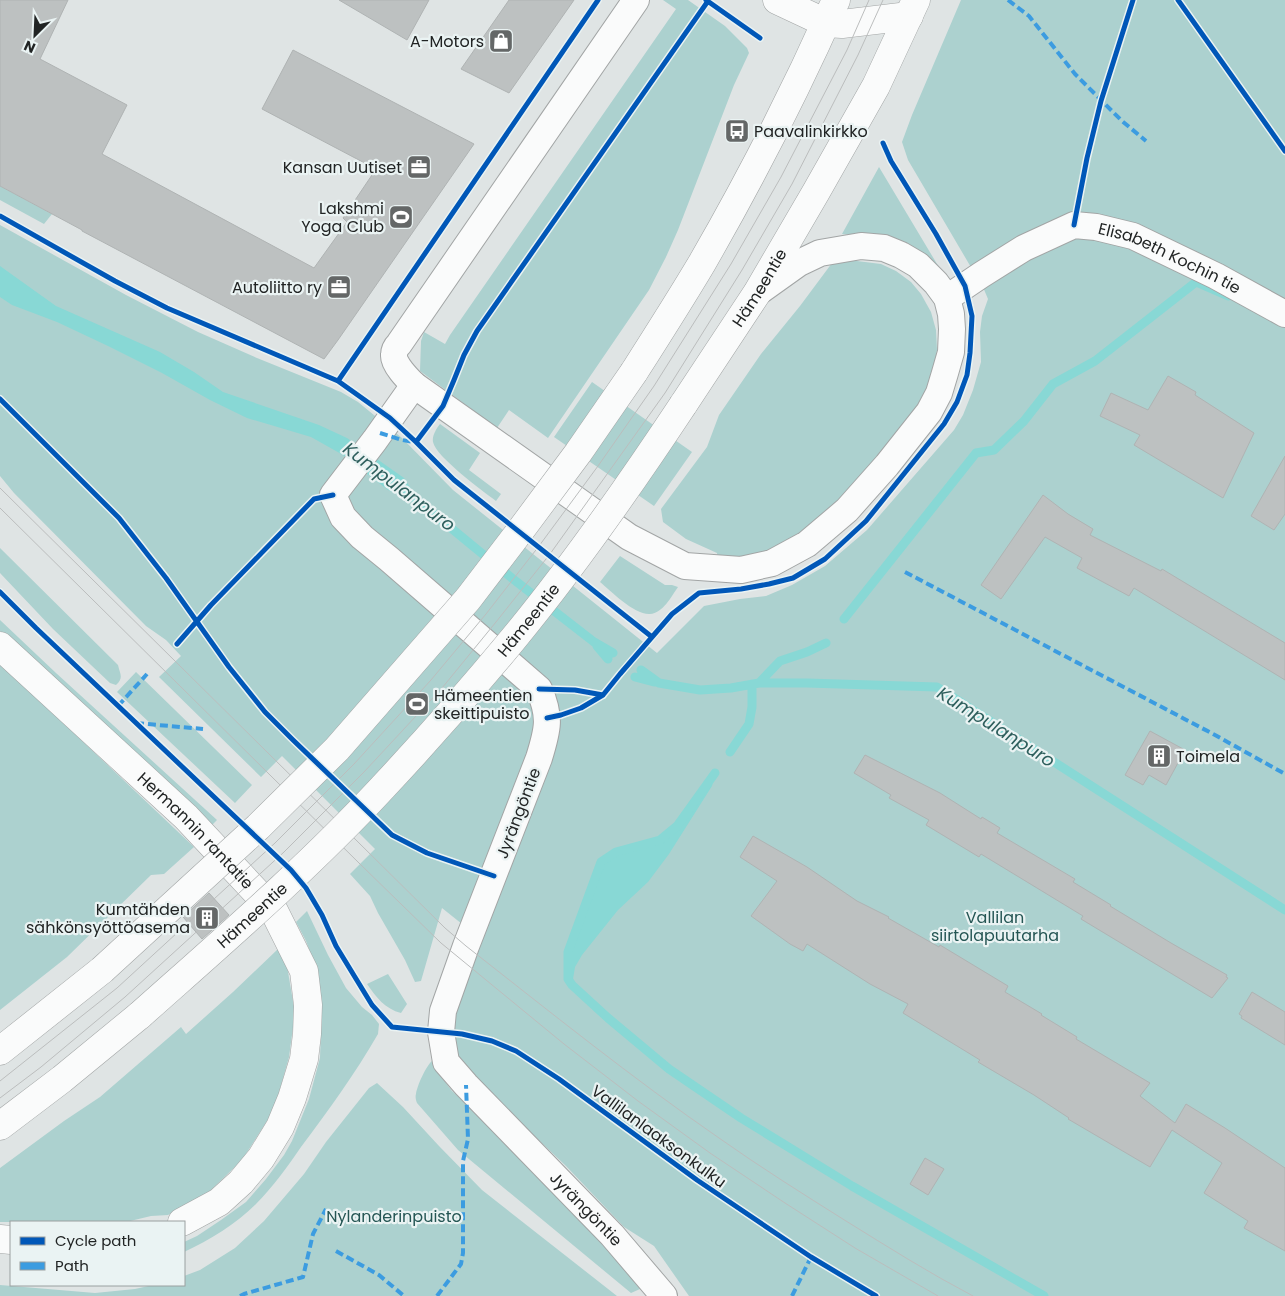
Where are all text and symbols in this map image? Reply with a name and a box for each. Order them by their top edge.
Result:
north arrow [10,10,60,60]
shop icon: A-Motors [488,28,514,54]
place label: A-Motors [410,30,484,53]
text: N [21,36,39,58]
bus stop icon: Paavalinkirkko [724,118,750,144]
place label: Paavalinkirkko [754,120,868,143]
office icon: Kansan Uutiset [406,154,432,180]
place label: Kansan Uutiset [283,156,402,179]
place label: Lakshmi Yoga Club [301,197,384,238]
sports icon: Lakshmi Yoga Club [388,204,414,230]
street label: Elisabeth Kochin tie [1096,217,1245,300]
street label: Hämeentie [727,244,793,332]
office icon: Autoliitto ry [326,274,352,300]
place label: Autoliitto ry [232,276,322,299]
water label: Kumpulanpuro [338,436,461,537]
street label: Hämeentie [492,579,565,662]
water label: Kumpulanpuro [933,680,1060,773]
place label: Hämeentien skeittipuisto [434,684,532,725]
sports icon: Hämeentien skeittipuisto [404,691,430,717]
building icon: Toimela [1146,743,1172,769]
place label: Toimela [1176,745,1240,768]
street label: Jyrängöntie [491,764,546,862]
street label: Hermannin rantatie [132,767,259,894]
street label: Hämeentie [212,877,293,954]
place label: Kumtähden sähkönsyöttöasema [26,898,190,939]
building icon: Kumtähden sähkönsyöttöasema [194,905,220,931]
park label: Vallilan siirtolapuutarha [931,906,1059,947]
street label: Vallilanlaaksonkulku [586,1079,731,1193]
street label: Jyrängöntie [544,1167,628,1251]
park label: Nylanderinpuisto [326,1205,462,1228]
legend [10,1221,185,1286]
text: Cycle path [55,1230,136,1251]
text: Path [55,1255,89,1276]

